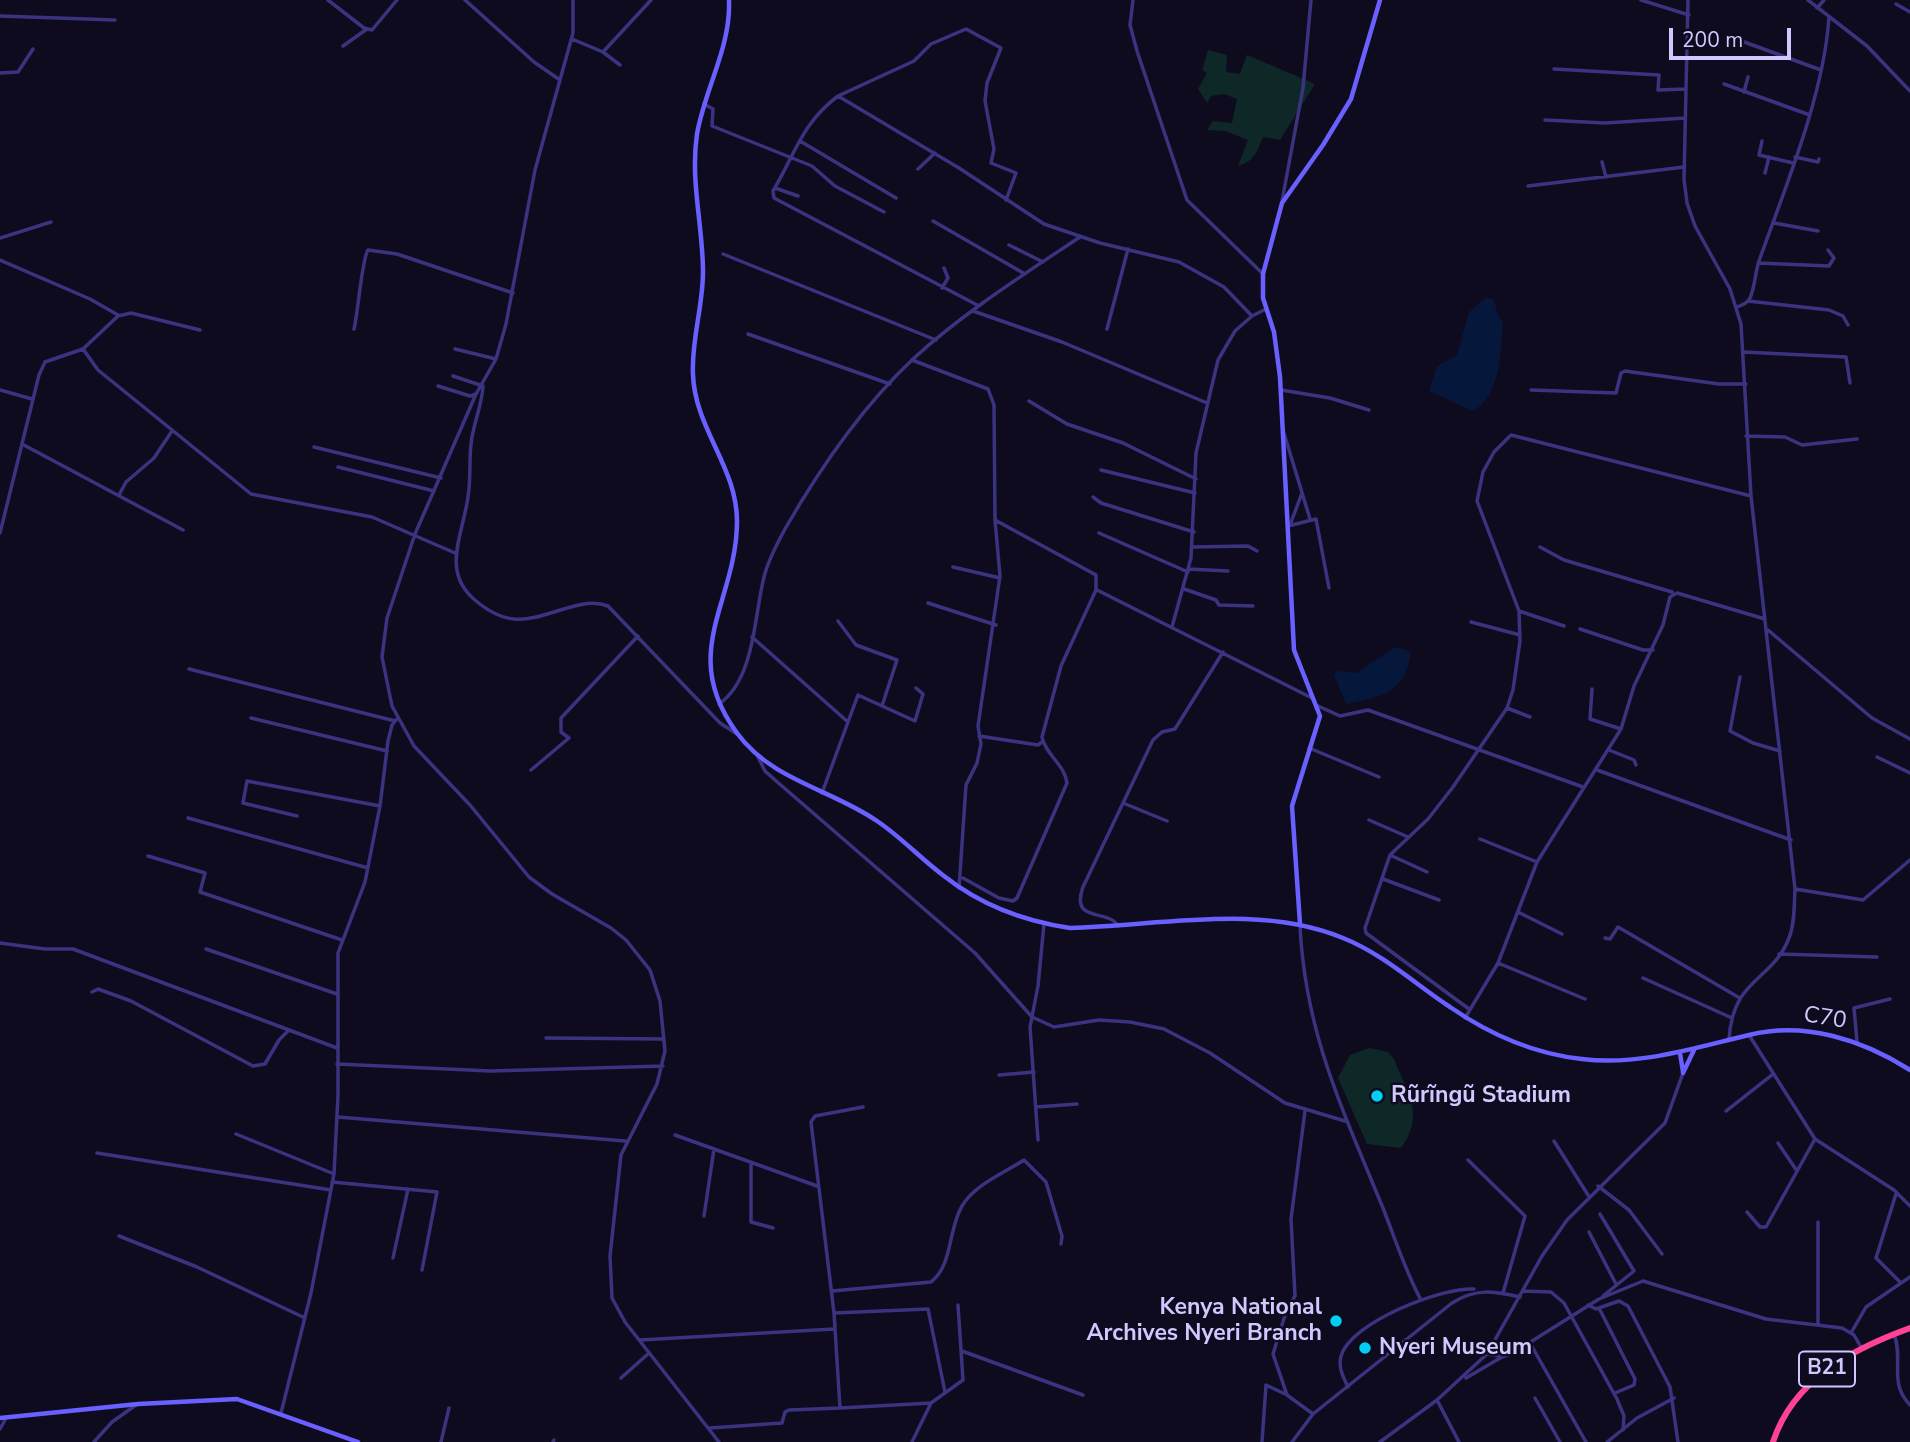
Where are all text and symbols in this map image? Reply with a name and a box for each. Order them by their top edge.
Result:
scale bar [1672,14,1794,58]
text: 200 m [1682,26,1743,54]
street label: C70 [1802,1002,1848,1036]
place label: Rũrĩngũ Stadium [1391,1082,1571,1110]
marker: Rũrĩngũ Stadium [1369,1088,1385,1104]
place label: Kenya National Archives Nyeri Branch [1086,1294,1322,1348]
marker: Kenya National Archives Nyeri Branch [1328,1313,1344,1329]
place label: Nyeri Museum [1379,1334,1532,1362]
marker: Nyeri Museum [1357,1340,1373,1356]
road number: B21 [1799,1352,1855,1386]

